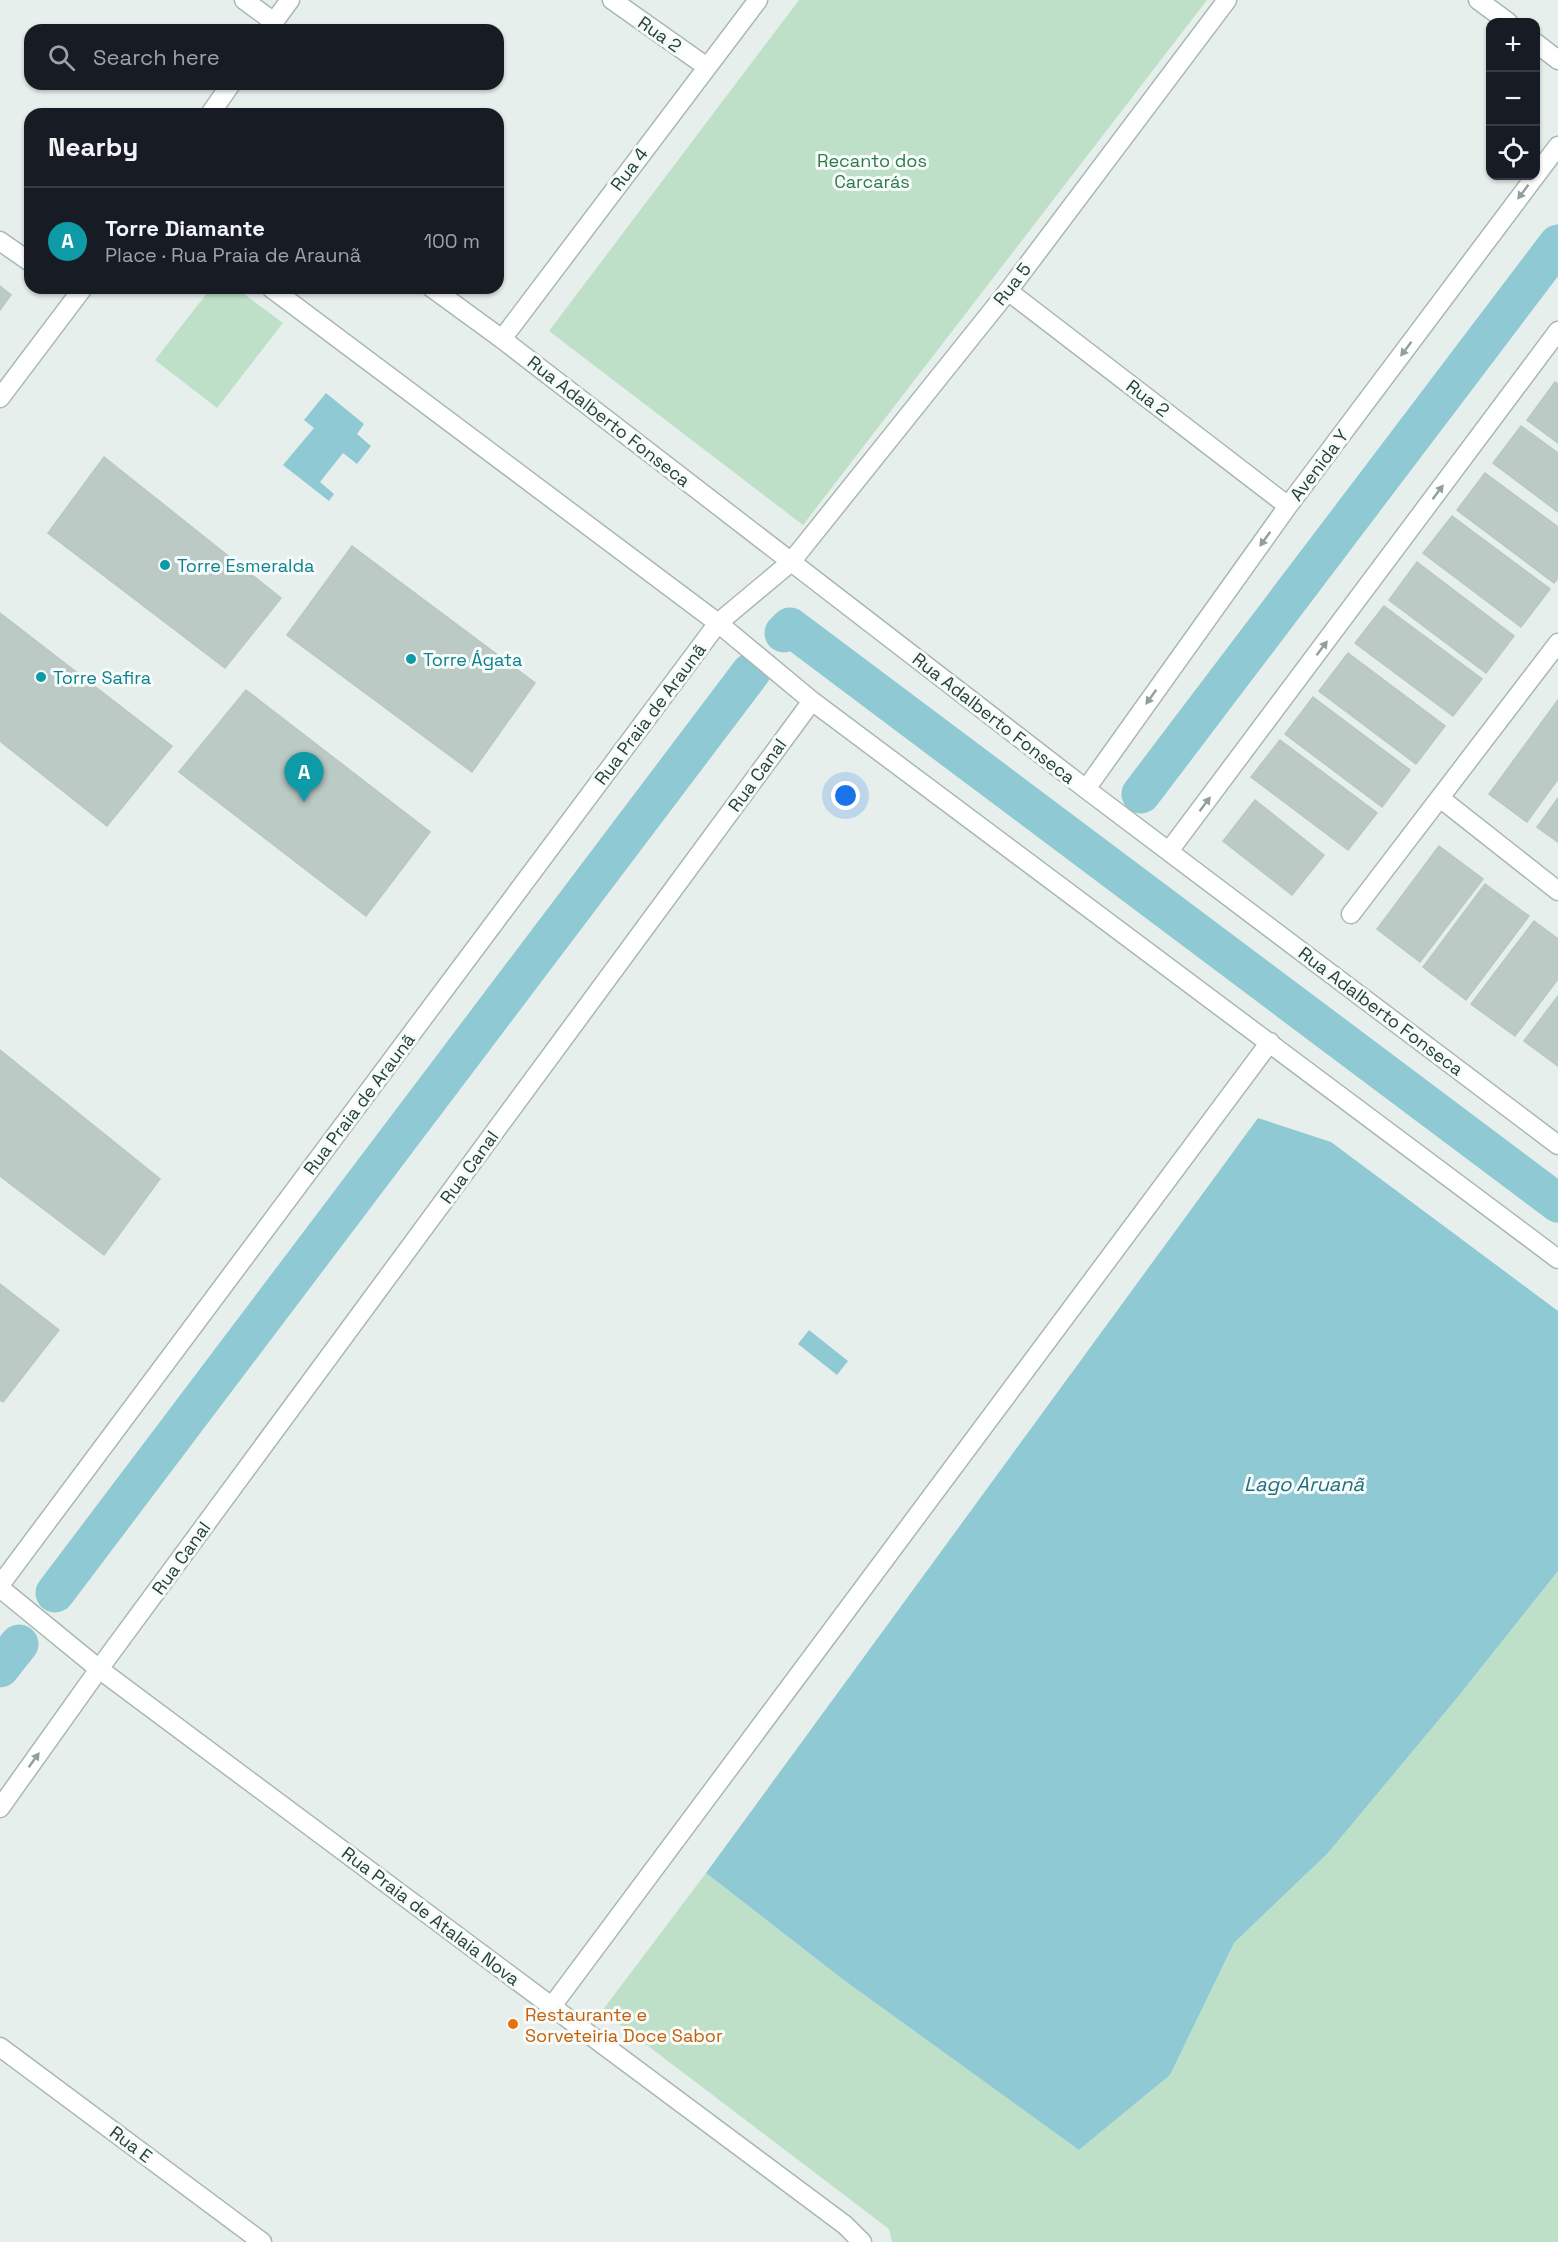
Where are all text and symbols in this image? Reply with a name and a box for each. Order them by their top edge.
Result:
street label: Rua 2 [634,11,686,57]
map controls [1486,18,1540,180]
button: + [1486,18,1540,72]
search box [24,24,504,90]
icon: search [45,41,78,74]
text: Search here [93,43,220,71]
button: − [1486,72,1540,126]
button: locate [1486,126,1540,180]
text: Nearby [48,130,138,164]
street label: Rua 4 [605,143,653,195]
park label: Recanto dos Carcarás [817,149,927,193]
one-way arrow [1517,184,1529,200]
text: Torre Diamante [105,214,265,242]
text: A [61,228,74,254]
text: 100 m [424,228,480,254]
text: Place · Rua Praia de Araunã [105,242,361,268]
street label: Rua 5 [988,258,1036,310]
one-way arrow [1400,340,1412,356]
street label: Rua Adalberto Fonseca [523,350,695,492]
street label: Rua 2 [1122,374,1174,422]
street label: Avenida Y [1285,425,1353,505]
one-way arrow [1432,484,1444,499]
one-way arrow [1259,531,1271,546]
place label: Torre Esmeralda [177,554,314,577]
marker: Torre Esmeralda [158,558,172,572]
street label: Rua Praia de Araunã [589,639,711,789]
one-way arrow [1316,641,1328,657]
street label: Rua Adalberto Fonseca [908,647,1080,789]
place label: Torre Ágata [423,648,522,671]
marker: Torre Ágata [404,652,418,666]
place label: Torre Safira [53,666,151,689]
marker: Torre Safira [34,670,48,684]
one-way arrow [1145,689,1157,705]
street label: Rua Canal [723,734,791,816]
pin: A [284,752,324,802]
your location [831,781,860,810]
one-way arrow [1198,796,1211,812]
street label: Rua Adalberto Fonseca [1294,941,1468,1081]
street label: Rua Praia de Araunã [298,1029,420,1179]
street label: Rua Canal [435,1126,503,1208]
water label: Lago Aruanã [1244,1471,1365,1497]
street label: Rua Canal [147,1517,215,1599]
one-way arrow [28,1753,40,1769]
street label: Rua Praia de Atalaia Nova [337,1841,525,1991]
place label: Restaurante e Sorveteiria Doce Sabor [525,2003,723,2047]
marker: Restaurante e Sorveteiria Doce Sabor [506,2017,520,2031]
street label: Rua E [105,2121,157,2167]

